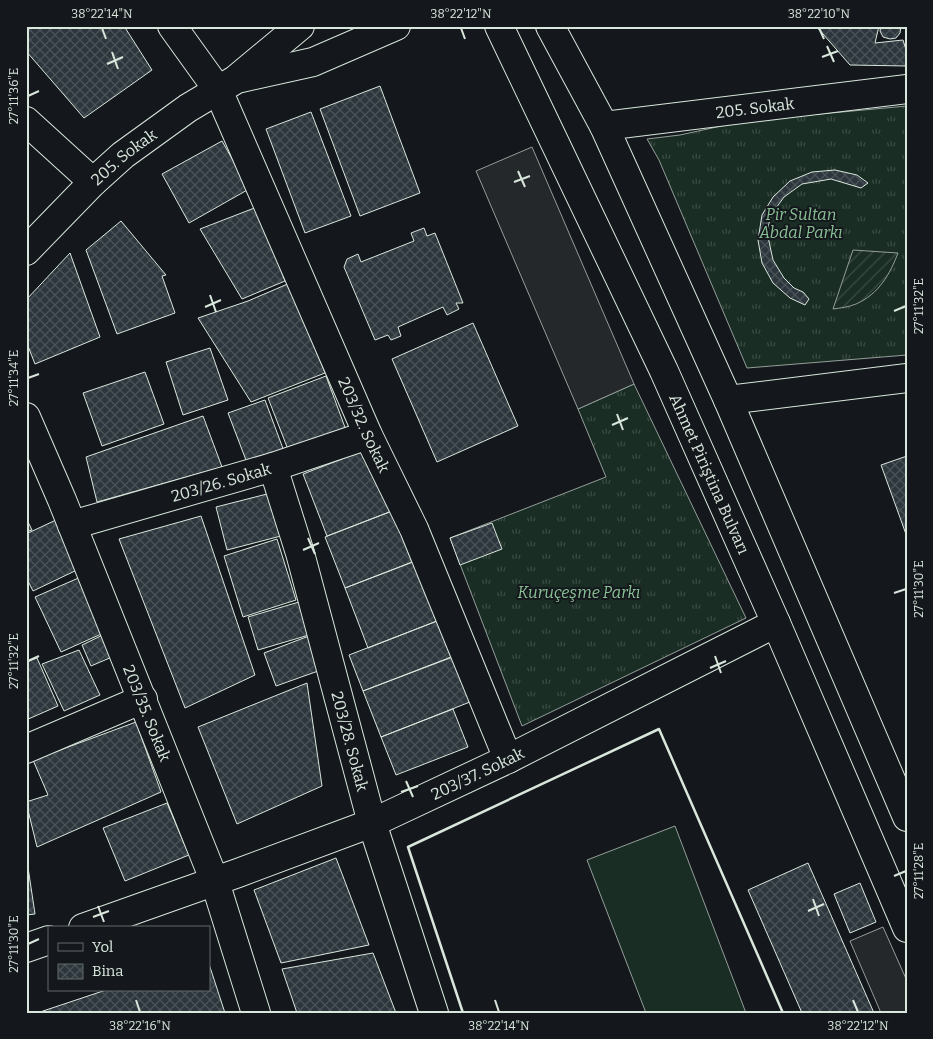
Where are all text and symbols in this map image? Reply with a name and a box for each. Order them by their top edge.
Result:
text: 38°22'14"N [71,7,133,21]
text: 38°22'12"N [431,7,492,21]
text: 38°22'10"N [788,7,850,21]
text: 27°11'36"E [7,68,21,124]
street label: 205. Sokak [715,93,795,122]
street label: 205. Sokak [87,125,160,189]
park label: Pir Sultan Abdal Parkı [758,205,843,242]
text: 27°11'32"E [912,278,926,334]
text: 27°11'34"E [7,350,21,406]
street label: 203/32. Sokak [334,374,394,475]
street label: Ahmet Piriştina Bulvarı [666,391,754,557]
street label: 203/26. Sokak [169,459,273,505]
text: 27°11'30"E [912,560,926,618]
park label: Kuruçeşme Parkı [518,583,640,602]
text: 27°11'32"E [7,633,21,689]
street label: 203/35. Sokak [120,662,175,764]
street label: 203/28. Sokak [328,689,373,793]
street label: 203/37. Sokak [428,743,527,803]
text: 27°11'28"E [912,843,926,899]
text: 27°11'30"E [7,915,21,973]
legend [48,926,210,992]
text: Yol [92,938,113,956]
text: Bina [92,962,124,980]
text: 38°22'16"N [109,1019,171,1033]
text: 38°22'14"N [468,1019,530,1033]
text: 38°22'12"N [828,1019,889,1033]

